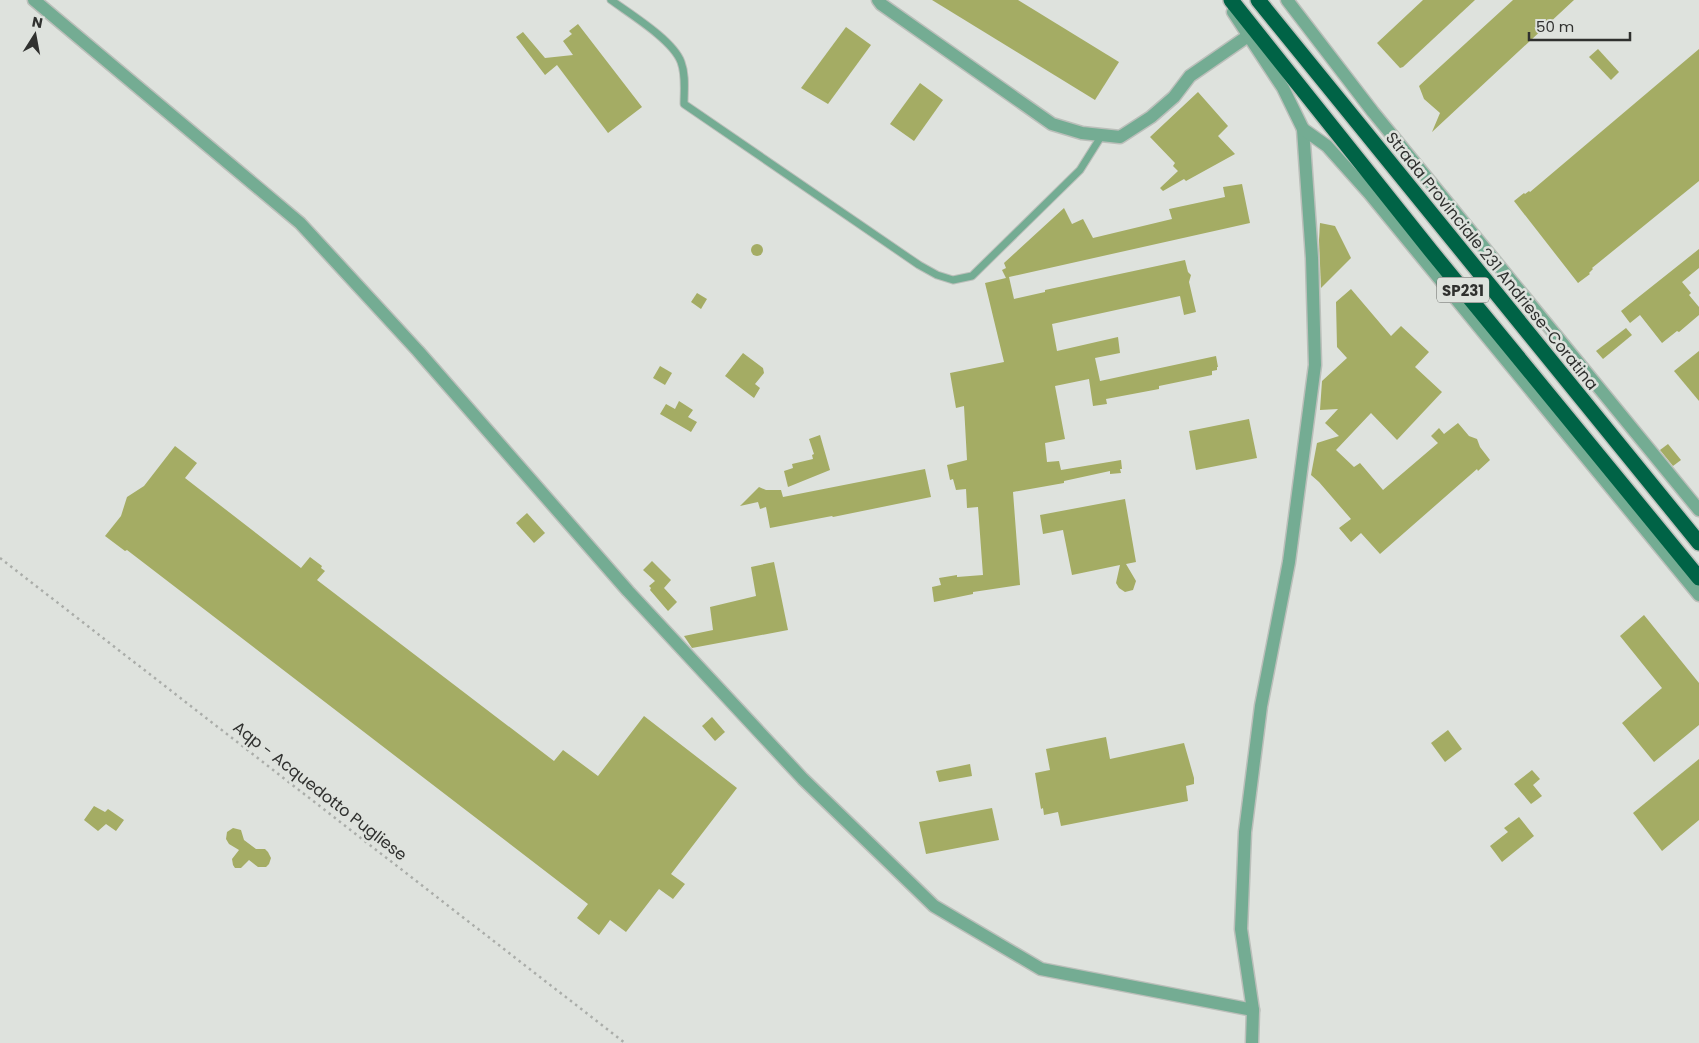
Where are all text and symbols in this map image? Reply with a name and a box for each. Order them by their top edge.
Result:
north arrow [10,10,60,60]
scale bar [1529,10,1630,42]
text: N [30,11,45,33]
text: 50 m [1536,16,1574,37]
street label: Strada Provinciale 231 Andriese-Coratina [1380,127,1604,395]
road number: SP231 [1437,278,1489,302]
street label: Aqp - Acquedotto Pugliese [228,716,412,866]

